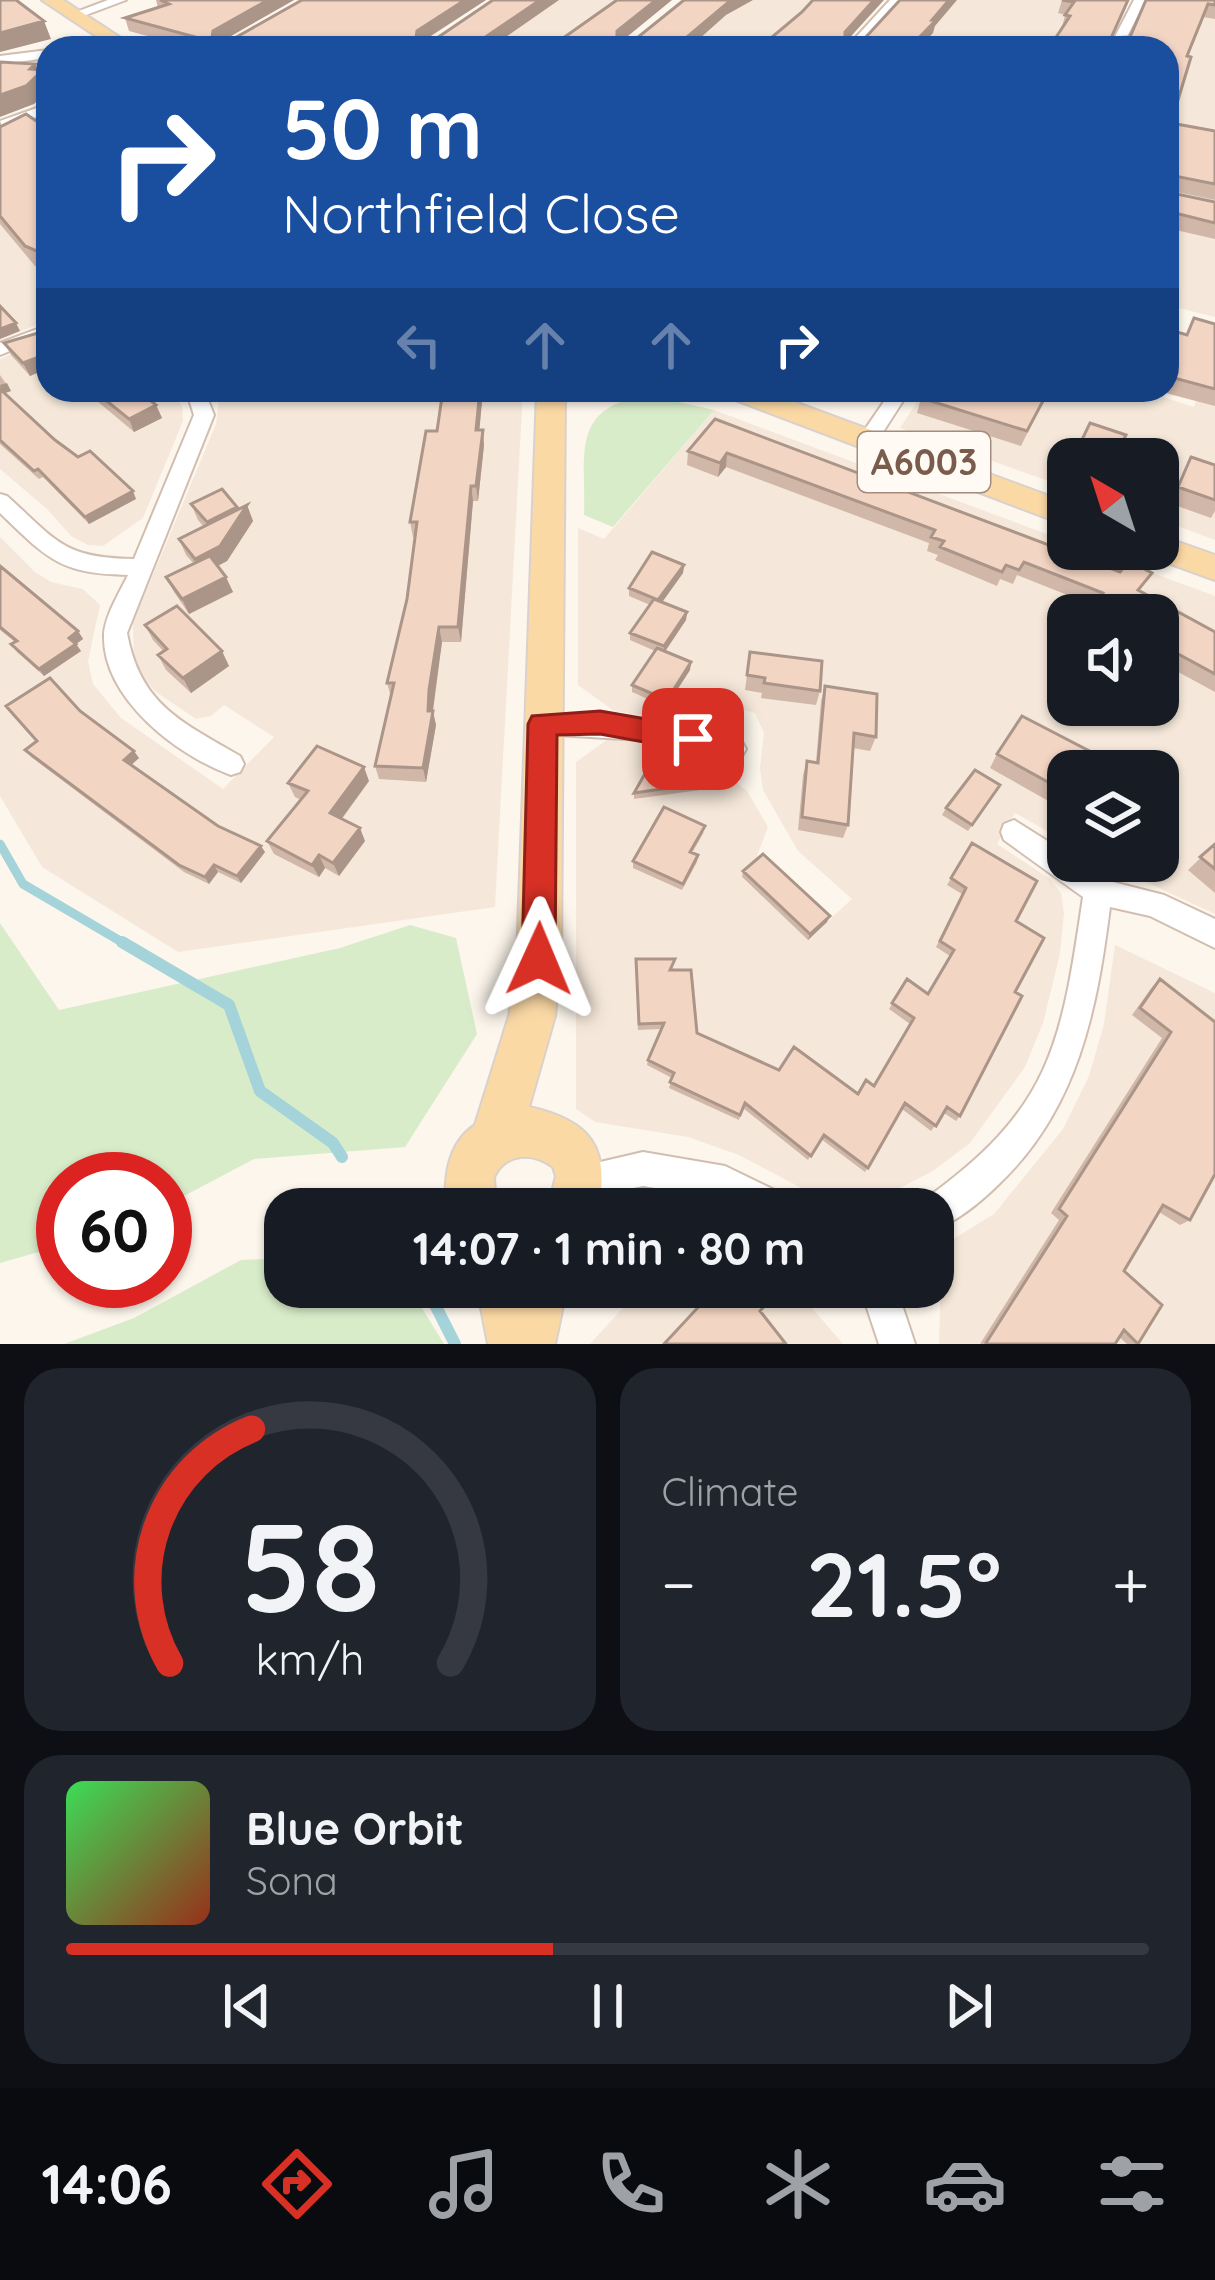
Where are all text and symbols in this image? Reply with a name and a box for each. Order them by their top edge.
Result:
text: 50 m [282,75,483,180]
icon: right [84,84,240,240]
text: Northfield Close [282,179,680,247]
icon: left [386,312,452,378]
icon: ahead [512,312,578,378]
icon: ahead [638,312,704,378]
icon: right [764,312,830,378]
road number: A6003 [858,432,990,492]
north arrow [1047,438,1179,570]
map controls [1047,438,1179,882]
button: sound [1047,594,1179,726]
pin [642,688,744,790]
icon: arrive [660,706,726,772]
button: layers [1047,750,1179,882]
position arrow [476,896,602,1022]
speed limit sign: 60 [36,1152,192,1308]
text: 14:07 · 1 min · 80 m [413,1220,805,1276]
text: Climate [662,1467,799,1516]
text: 58 [240,1487,380,1643]
text: 21.5° [806,1527,1002,1640]
text: − [662,1542,696,1625]
text: + [1112,1542,1149,1625]
text: km/h [255,1631,364,1685]
text: Blue Orbit [246,1800,464,1856]
text: Sona [246,1856,338,1905]
icon: previous [214,1973,280,2039]
icon: pause [575,1973,641,2039]
icon: next [936,1973,1002,2039]
icon: directions [255,2142,339,2226]
icon: music [422,2142,506,2226]
icon: phone [589,2142,673,2226]
icon: climate [756,2142,840,2226]
icon: car [923,2142,1007,2226]
icon: filters [1090,2142,1174,2226]
text: 14:06 [41,2150,172,2218]

